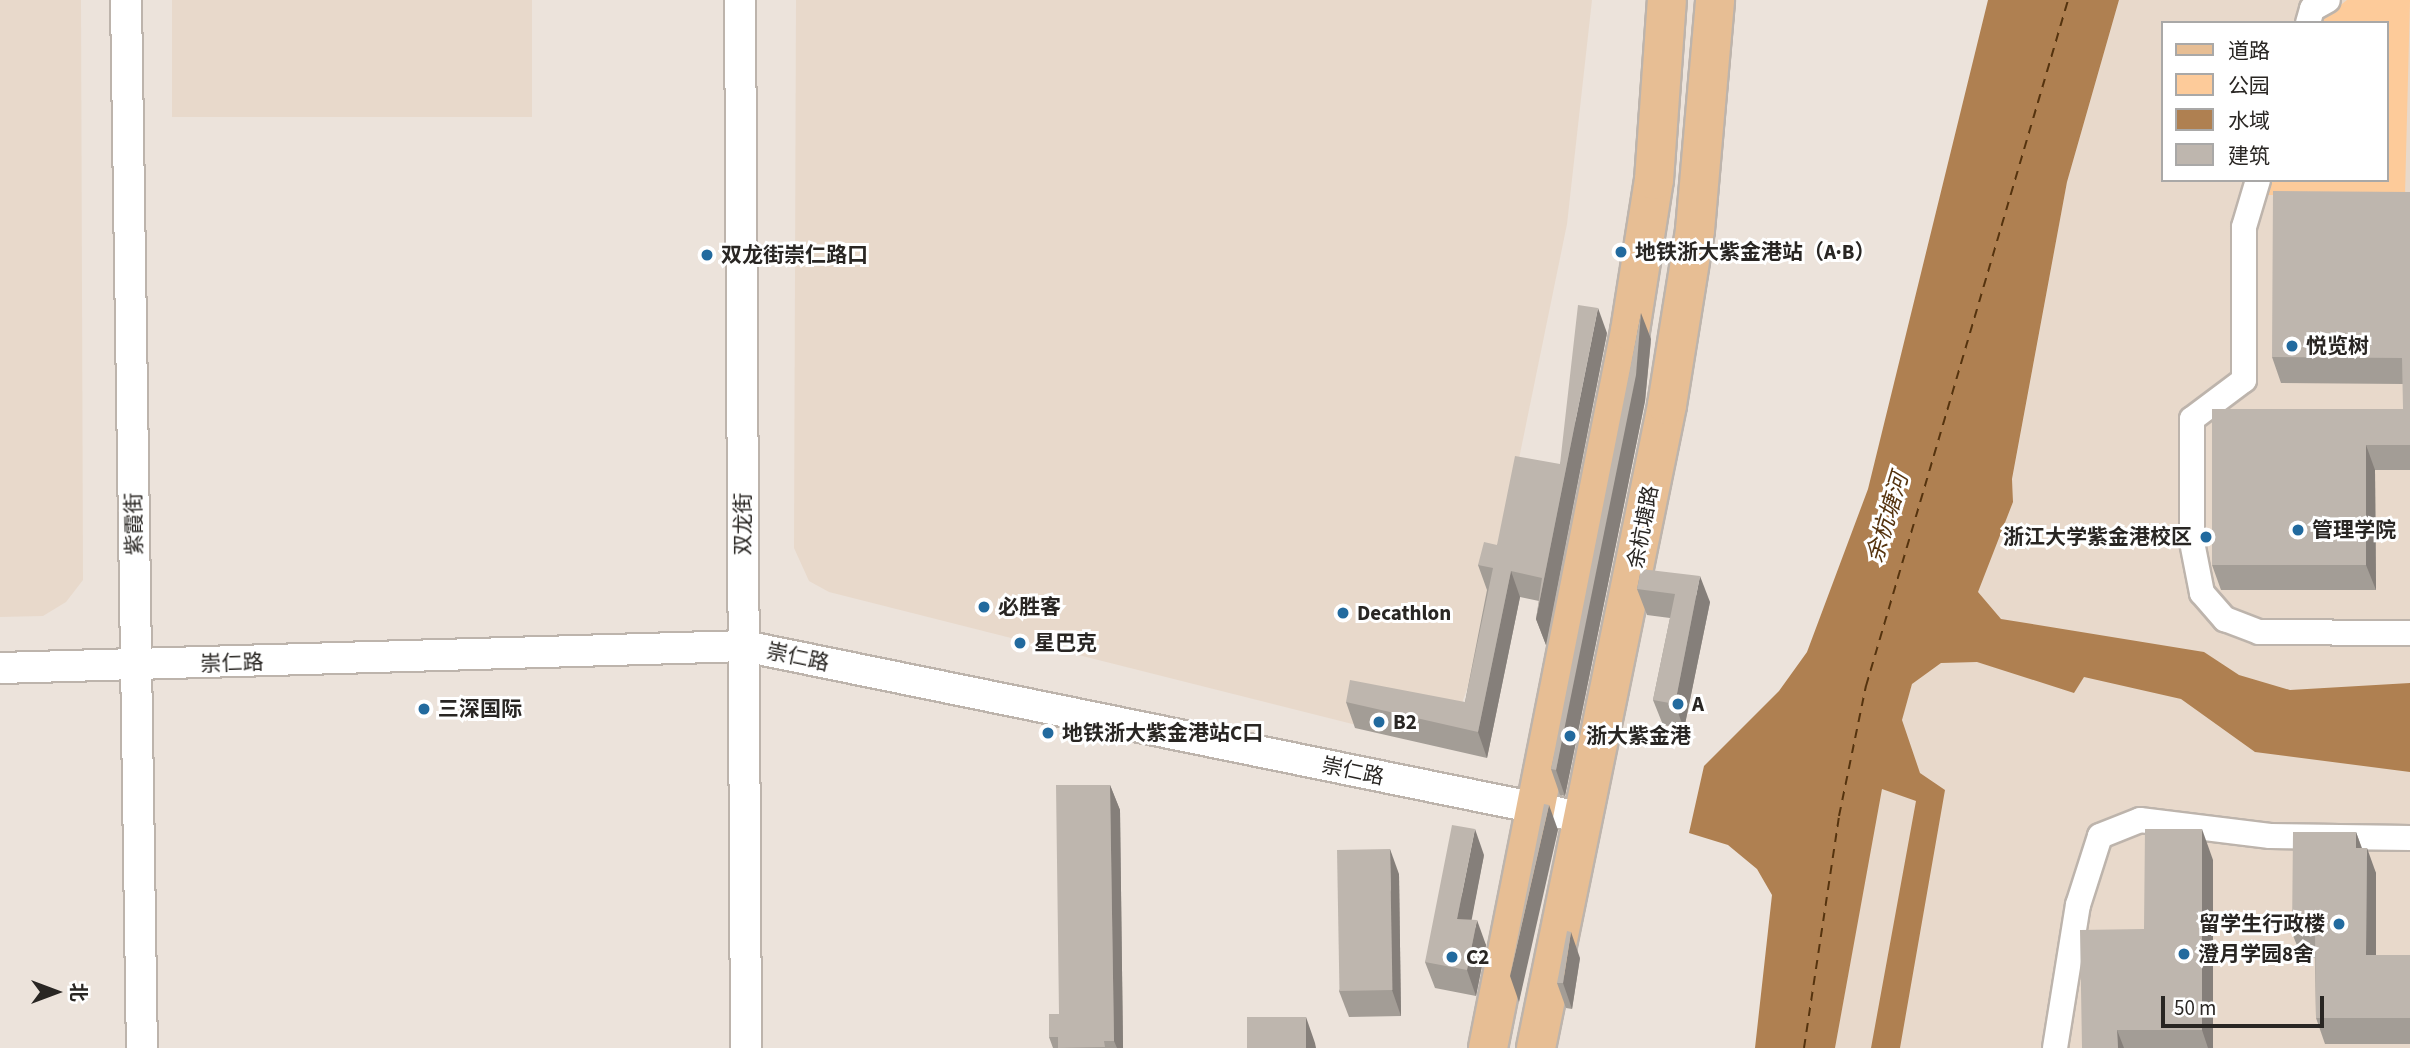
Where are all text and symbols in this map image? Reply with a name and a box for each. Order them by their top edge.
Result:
legend [2162,21,2389,182]
text: 道路 [2228,36,2270,66]
text: 公园 [2228,71,2270,101]
text: 水域 [2228,106,2270,136]
text: 建筑 [2228,141,2270,171]
place label: 地铁浙大紫金港站（A·B） [1635,239,1875,265]
place label: 双龙街崇仁路口 [721,242,868,268]
marker: 地铁浙大紫金港站（A·B） [1613,244,1629,260]
marker: 双龙街崇仁路口 [699,247,715,263]
place label: 悦览树 [2306,333,2369,359]
marker: 悦览树 [2284,338,2300,354]
water label: 余杭塘河 [1861,470,1915,566]
street label: 余杭塘路 [1623,483,1663,571]
street label: 紫霞街 [121,492,147,556]
street label: 双龙街 [730,493,756,555]
place label: 管理学院 [2312,517,2396,543]
marker: 管理学院 [2290,522,2306,538]
place label: 浙江大学紫金港校区 [2003,524,2192,550]
marker: 浙江大学紫金港校区 [2198,529,2214,545]
place label: 必胜客 [998,594,1061,620]
marker: 必胜客 [976,599,992,615]
place label: Decathlon [1357,600,1451,626]
marker: Decathlon [1335,605,1351,621]
place label: 星巴克 [1034,630,1097,656]
marker: 星巴克 [1012,635,1028,651]
street label: 崇仁路 [765,638,831,676]
street label: 崇仁路 [200,649,264,677]
place label: A [1692,691,1704,717]
place label: 三深国际 [438,696,522,722]
marker: A [1670,696,1686,712]
marker: 三深国际 [416,701,432,717]
place label: B2 [1393,709,1417,735]
marker: B2 [1371,714,1387,730]
place label: 地铁浙大紫金港站C口 [1062,720,1263,746]
place label: 浙大紫金港 [1586,723,1691,749]
marker: 地铁浙大紫金港站C口 [1040,725,1056,741]
marker: 浙大紫金港 [1560,726,1580,746]
street label: 崇仁路 [1320,752,1386,790]
place label: 留学生行政楼 [2199,911,2325,937]
marker: 留学生行政楼 [2331,916,2347,932]
place label: 澄月学园8舍 [2198,941,2314,967]
place label: C2 [1466,944,1489,970]
marker: 澄月学园8舍 [2176,946,2192,962]
marker: C2 [1444,949,1460,965]
north arrow [21,957,91,1027]
text: 北 [64,982,91,1002]
scale bar [2165,982,2328,1026]
text: 50 m [2174,993,2216,1023]

